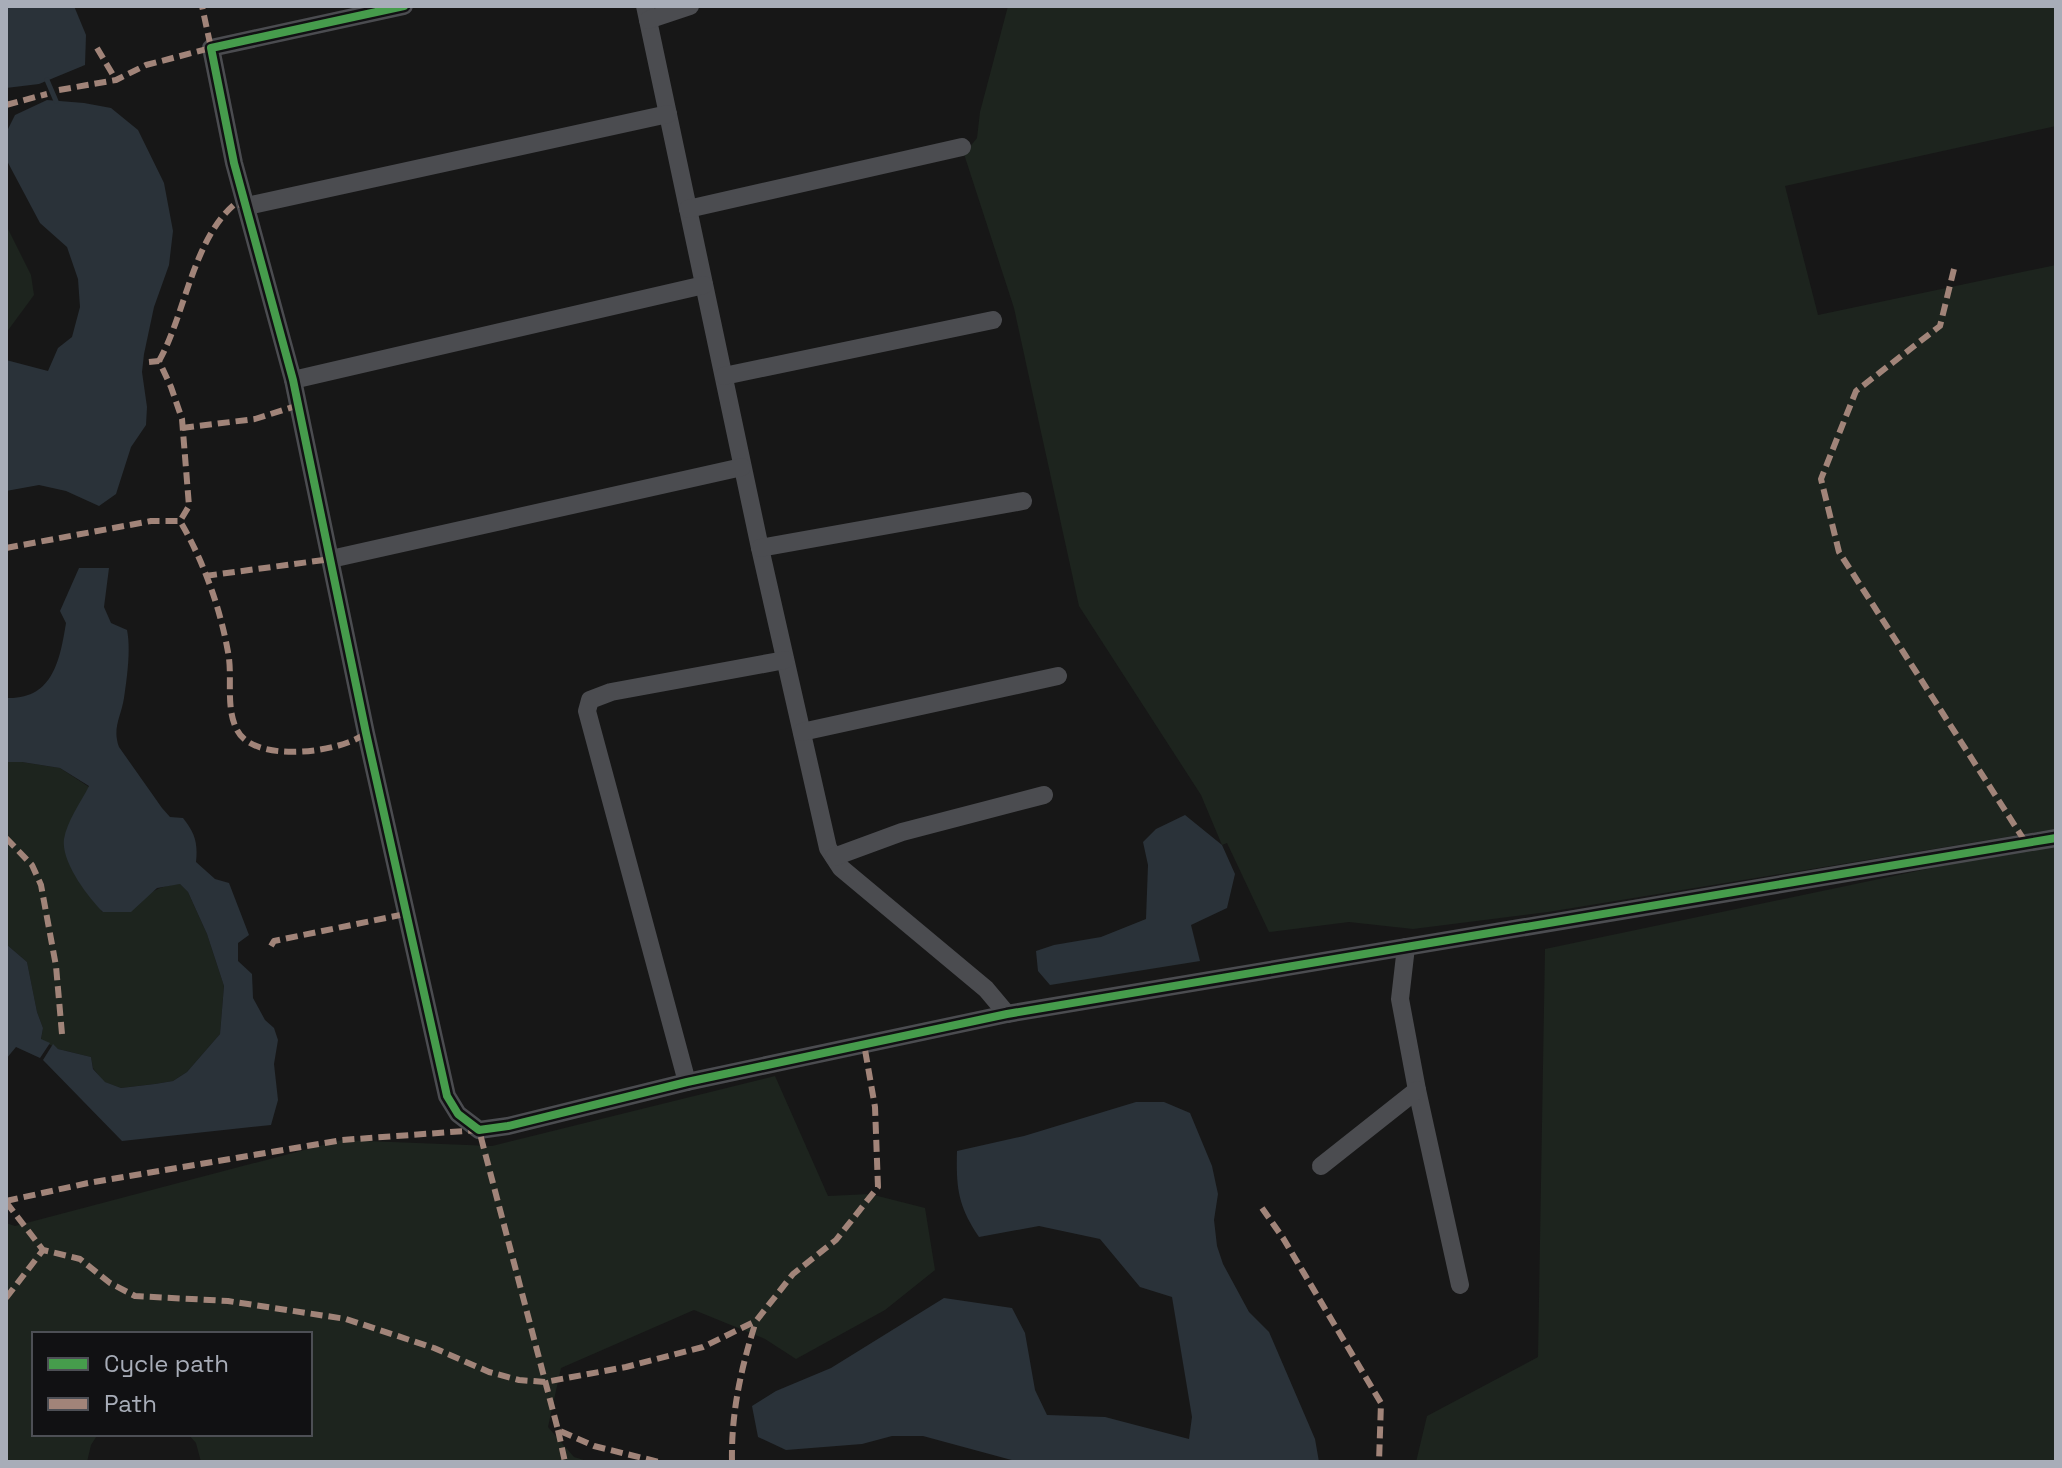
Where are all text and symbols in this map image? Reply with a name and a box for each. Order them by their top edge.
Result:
legend [32,1332,312,1436]
text: Cycle path [104,1348,229,1379]
text: Path [104,1388,157,1419]

